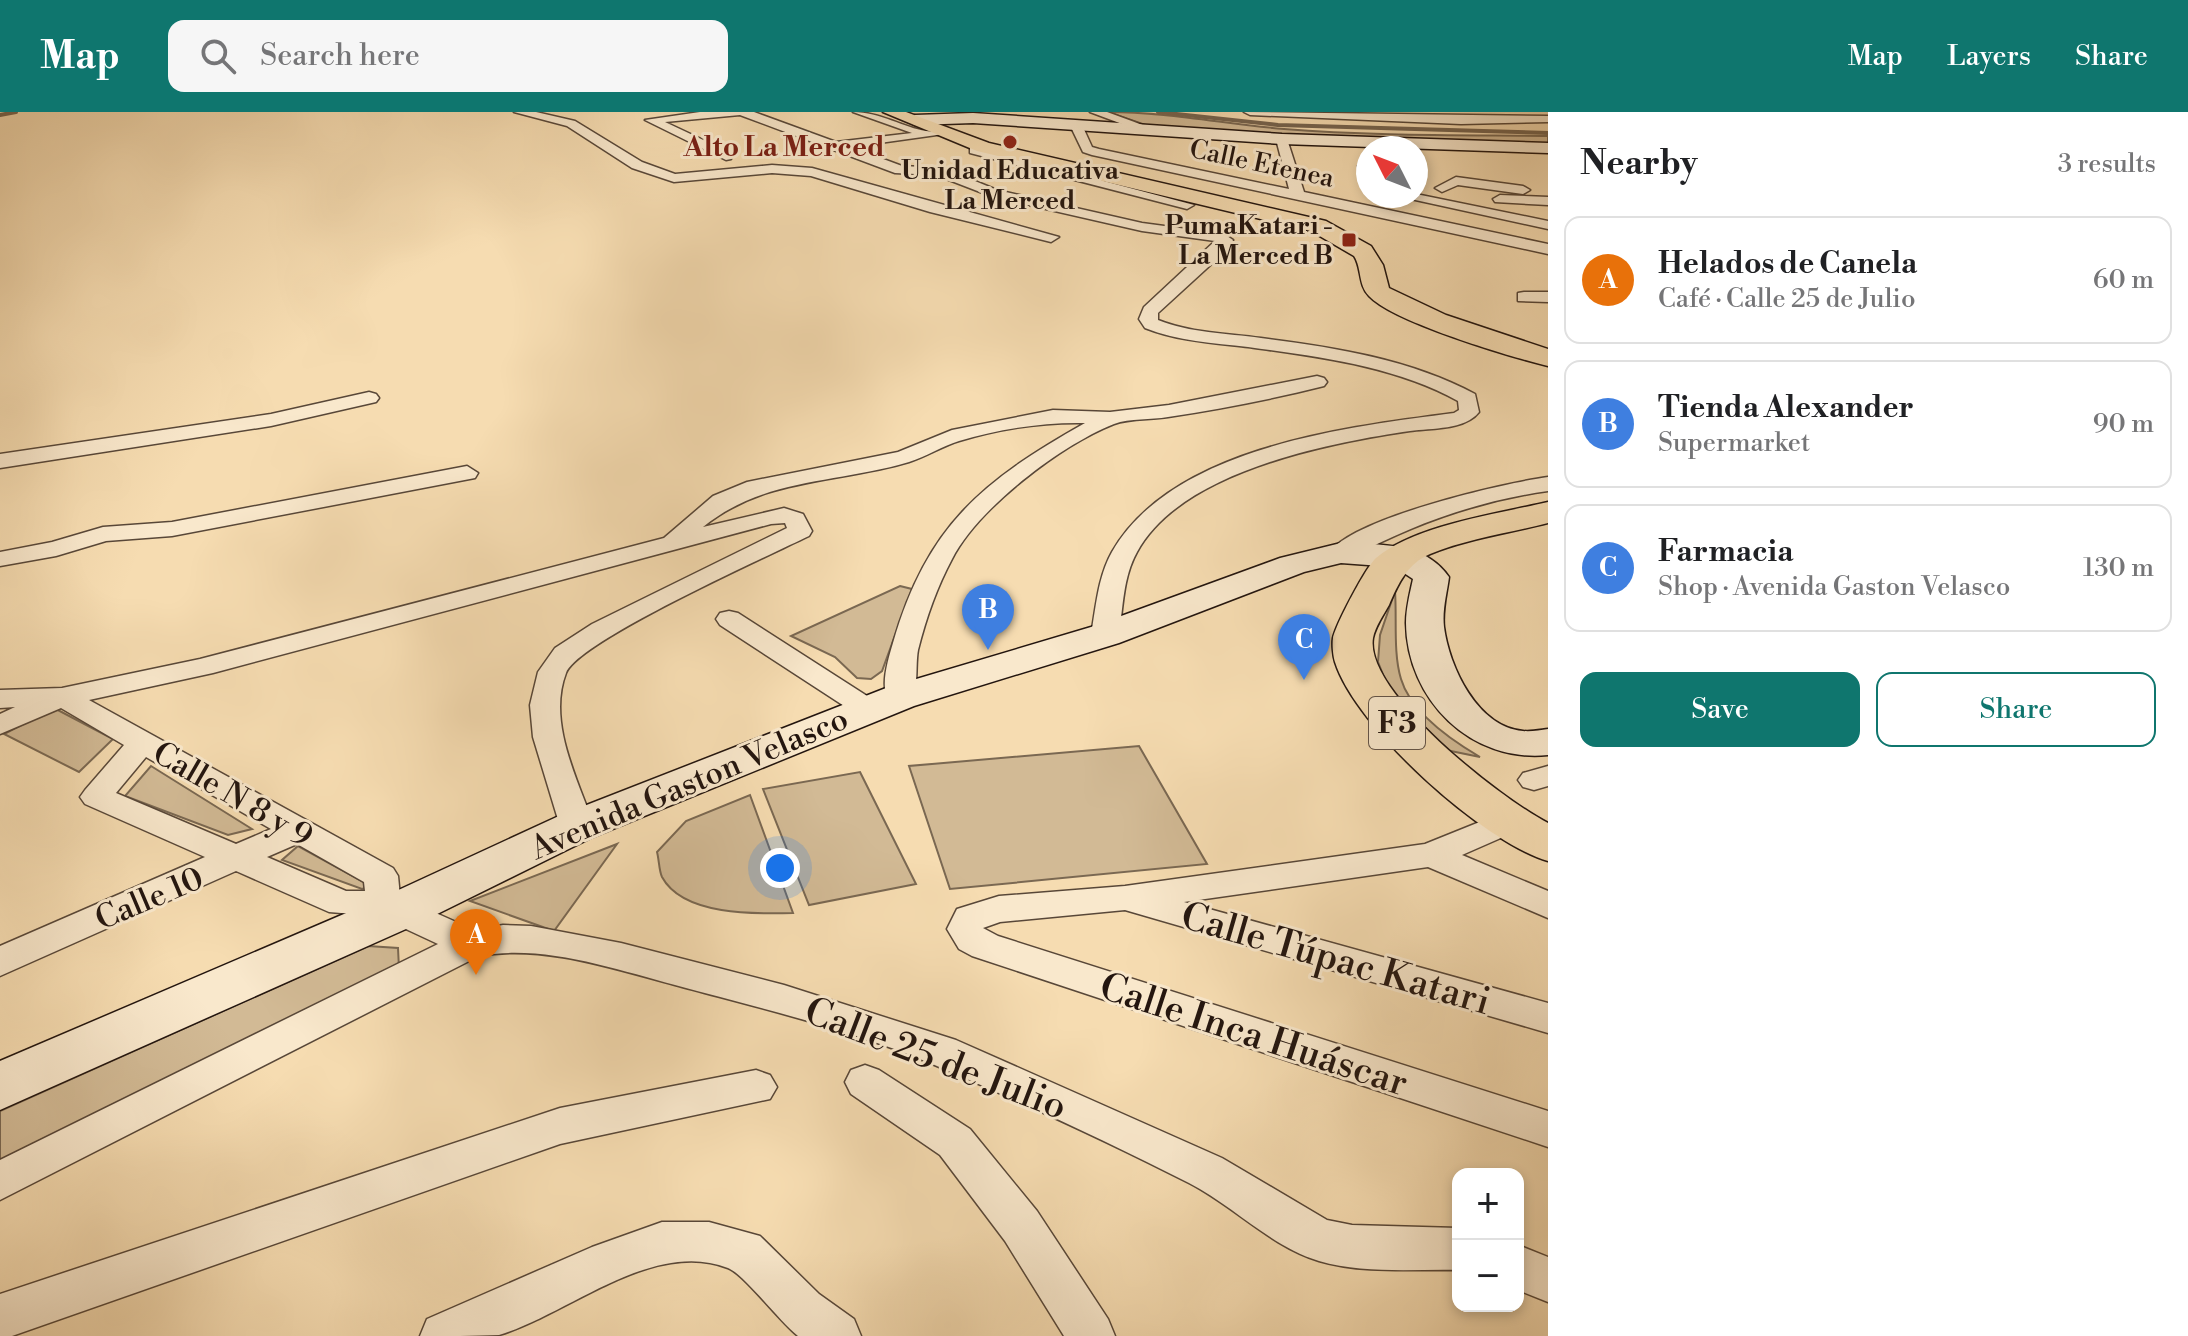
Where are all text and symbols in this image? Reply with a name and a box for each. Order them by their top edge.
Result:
search box [168,20,728,92]
text: Map [40,33,120,80]
icon: search [196,34,240,78]
text: Search here [260,37,420,75]
text: Map [1848,39,1903,74]
text: Layers [1947,39,2031,74]
text: Share [2075,39,2148,74]
district label: Alto La Merced [682,130,885,165]
marker: Unidad Educativa La Merced [1001,133,1019,151]
street label: Calle Etenea [1187,133,1338,195]
north arrow [1356,136,1428,208]
text: Nearby [1580,143,1698,185]
text: 3 results [2058,148,2156,180]
place label: Unidad Educativa La Merced [901,155,1120,217]
place label: PumaKatari - La Merced B [1165,210,1333,272]
marker: PumaKatari - La Merced B [1340,231,1358,249]
text: Helados de Canela [1658,245,1917,283]
text: A [1599,264,1617,296]
text: 60 m [2093,264,2154,296]
text: Café · Calle 25 de Julio [1658,283,1916,315]
text: Tienda Alexander [1658,389,1914,427]
text: B [1598,408,1618,440]
text: 90 m [2093,408,2154,440]
text: Supermarket [1658,427,1810,459]
text: Farmacia [1658,533,1793,571]
text: C [1599,552,1617,584]
text: 130 m [2083,552,2154,584]
text: Shop · Avenida Gaston Velasco [1658,571,2010,603]
pin: B [962,584,1014,650]
pin: C [1278,614,1330,680]
button: Save [1580,672,1860,747]
button: Share [1876,672,2156,747]
road number: F3 [1369,697,1425,749]
street label: Avenida Gaston Velasco [524,699,854,869]
street label: Calle N 8 y 9 [145,733,320,857]
your location [760,848,800,888]
street label: Calle 10 [89,858,210,940]
street label: Calle Túpac Katari [1175,893,1496,1026]
pin: A [450,909,502,975]
street label: Calle Inca Huáscar [1094,963,1413,1107]
street label: Calle 25 de Julio [798,988,1073,1131]
map controls [1452,1168,1524,1312]
button: + [1452,1168,1524,1240]
button: − [1452,1240,1524,1312]

